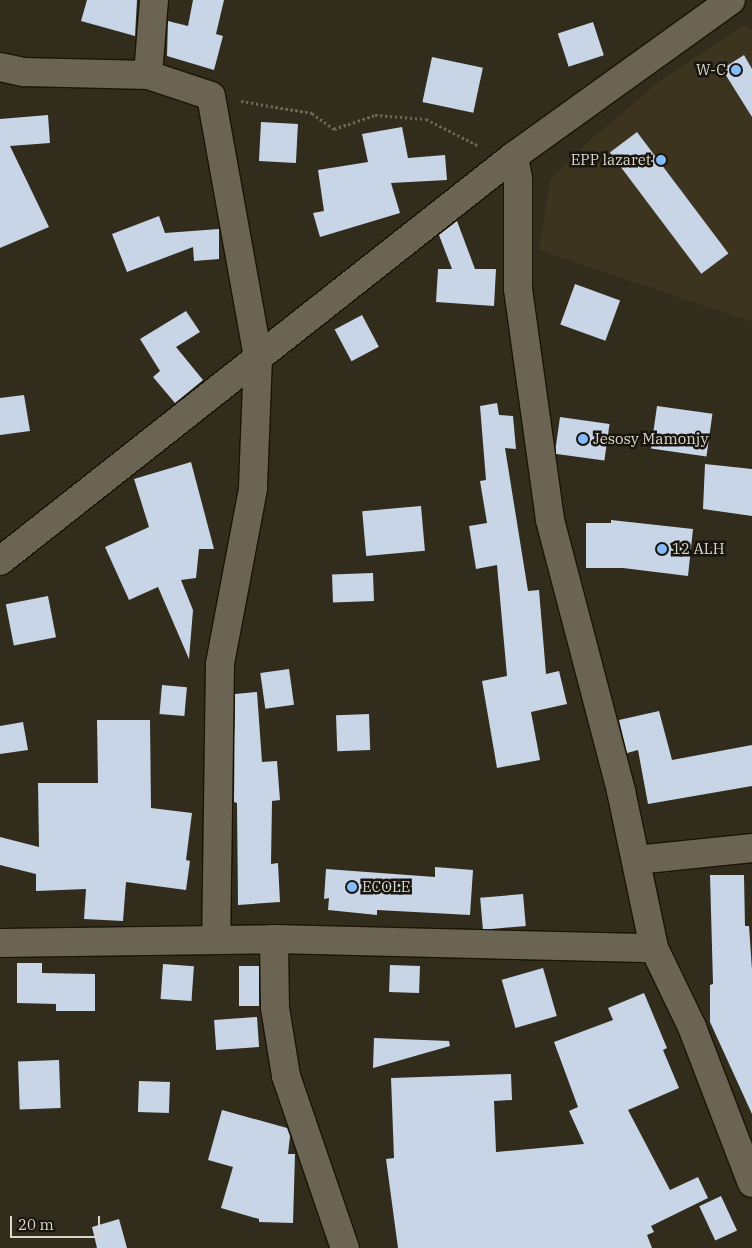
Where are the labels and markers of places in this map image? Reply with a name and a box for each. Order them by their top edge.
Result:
place label: W-C [696,61,726,79]
marker: W-C [730,64,742,76]
place label: EPP lazaret [571,151,651,169]
marker: EPP lazaret [655,154,667,166]
place label: Jesosy Mamonjy [593,430,708,448]
marker: Jesosy Mamonjy [577,433,589,445]
place label: 12 ALH [672,540,724,558]
marker: 12 ALH [656,543,668,555]
place label: ECOLE [362,878,410,896]
marker: ECOLE [346,881,358,893]

